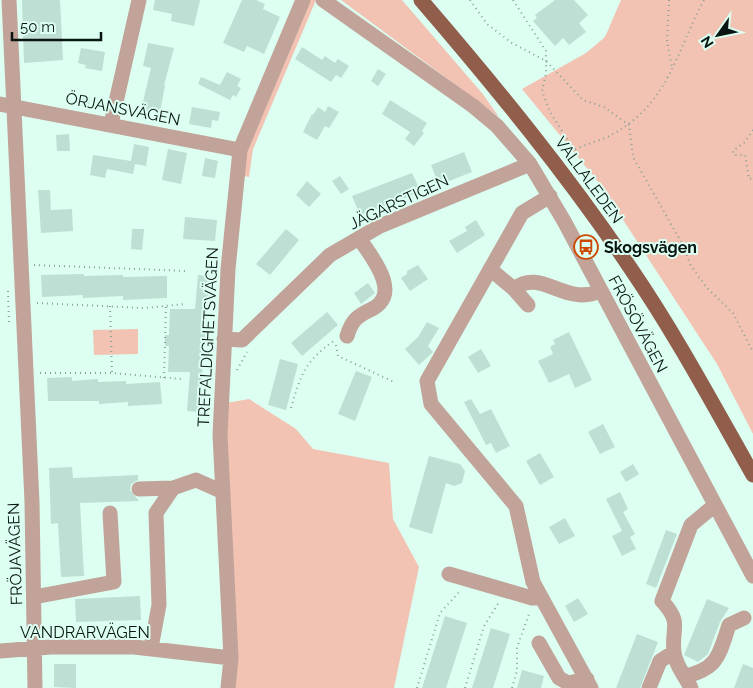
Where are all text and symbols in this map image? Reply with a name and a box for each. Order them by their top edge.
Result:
scale bar [12,10,101,42]
north arrow [693,10,743,60]
text: 50 m [20,18,55,36]
text: N [697,33,717,51]
street label: ÖRJANSVÄGEN [64,88,182,129]
street label: VALLALEDEN [551,133,627,227]
street label: JÄGARSTIGEN [346,170,452,233]
bus stop icon: Skogsvägen [573,234,599,260]
place label: Skogsvägen [604,238,697,257]
street label: TREFALDIGHETSVÄGEN [193,247,222,427]
street label: FRÖSÖVÄGEN [604,272,672,376]
street label: FRÖJAVÄGEN [3,502,26,606]
street label: VANDRARVÄGEN [20,622,150,642]

